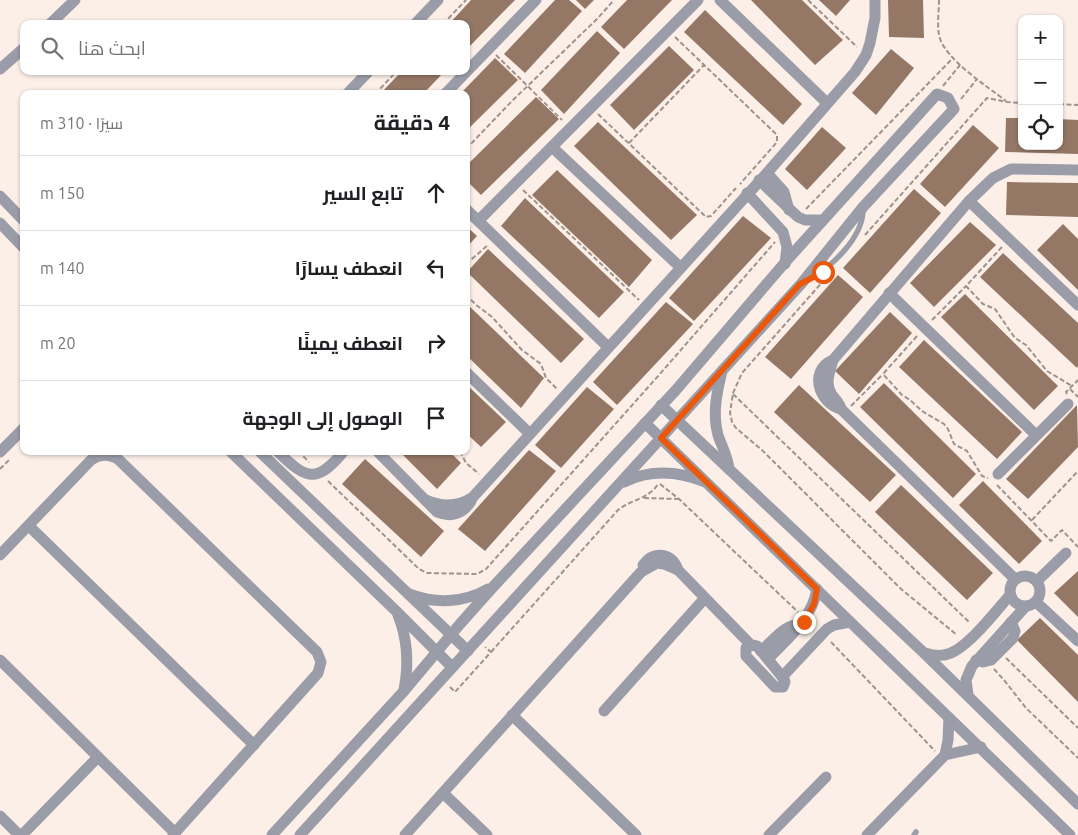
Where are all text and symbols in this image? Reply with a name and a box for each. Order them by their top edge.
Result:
map controls [1018,15,1063,150]
button: + [1018,15,1063,60]
search box [20,20,470,75]
icon: search [38,34,66,62]
text: ابحث هنا [78,37,146,59]
button: − [1018,60,1063,105]
button: locate [1018,105,1063,150]
text: 4 دقيقة [374,110,450,134]
text: سيرًا · 310 m [40,114,123,132]
icon: ahead [422,179,450,207]
text: تابع السير [323,182,403,204]
text: 150 m [40,184,85,202]
icon: left [422,254,450,282]
text: انعطف يسارًا [295,257,403,279]
text: 140 m [40,259,85,277]
route start [812,261,835,284]
icon: right [422,329,450,357]
text: انعطف يمينًا [297,332,403,354]
text: 20 m [40,334,76,352]
icon: arrive [422,404,450,432]
text: الوصول إلى الوجهة [243,407,403,429]
route end [793,611,816,634]

